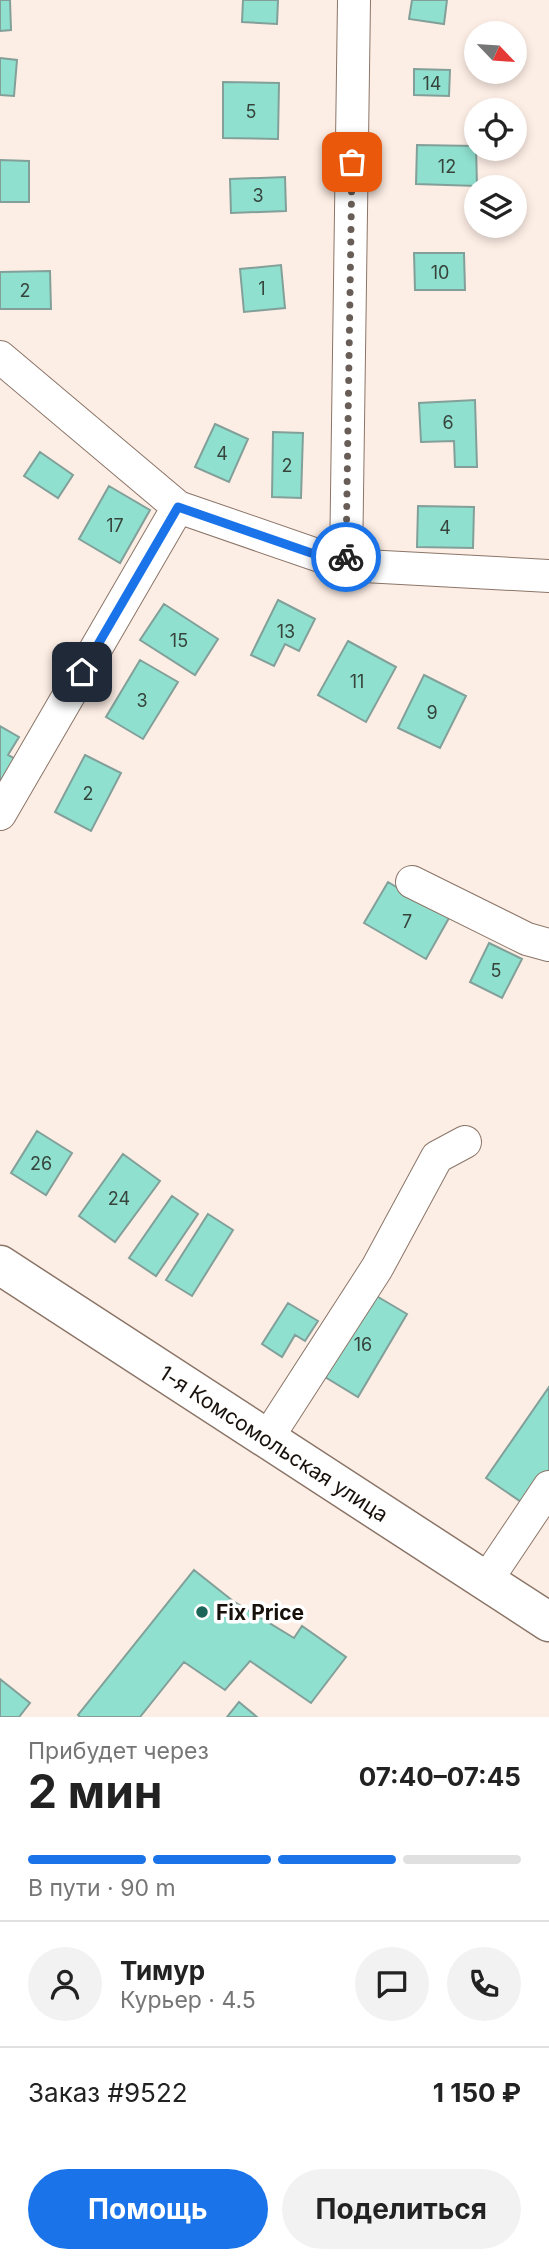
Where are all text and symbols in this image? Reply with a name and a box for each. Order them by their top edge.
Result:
north arrow [464,21,527,84]
map controls [464,21,527,238]
house number: 14 [423,73,441,94]
button: locate [464,98,527,161]
house number: 5 [246,101,256,122]
pin [322,132,382,192]
icon: bag [333,143,371,181]
house number: 12 [438,156,456,177]
button: layers [464,175,527,238]
house number: 3 [252,185,264,206]
house number: 10 [431,262,449,283]
house number: 1 [258,278,266,299]
house number: 2 [20,280,30,301]
house number: 6 [442,412,454,433]
house number: 4 [216,443,228,464]
house number: 2 [282,455,292,476]
house number: 17 [106,515,124,536]
house number: 4 [439,517,451,538]
courier [311,522,381,592]
icon: bike [327,538,365,576]
house number: 13 [277,621,295,642]
house number: 15 [170,630,188,651]
pin [52,642,112,702]
icon: home [63,653,101,691]
house number: 11 [350,671,364,692]
house number: 3 [136,690,148,711]
house number: 9 [426,702,438,723]
house number: 2 [83,783,93,804]
house number: 7 [402,911,412,932]
house number: 5 [491,960,501,981]
house number: 26 [30,1153,52,1174]
house number: 24 [108,1188,130,1209]
house number: 16 [354,1334,372,1355]
street label: 1-я Комсомольская улица [155,1360,393,1527]
place label: Fix Price [216,1600,304,1625]
marker: Fix Price [194,1604,210,1620]
text: Прибудет через [28,1737,209,1765]
text: 07:40–07:45 [359,1761,521,1792]
text: 2 мин [28,1763,163,1819]
text: В пути · 90 m [28,1874,176,1902]
button: person [28,1947,102,2021]
button: chat [355,1947,429,2021]
button: phone [447,1947,521,2021]
text: Тимур [120,1955,205,1986]
text: Курьер · 4.5 [120,1986,256,2014]
text: Заказ #9522 [28,2077,188,2108]
text: 1 150 ₽ [433,2077,521,2108]
button: Помощь [28,2169,268,2249]
button: Поделиться [282,2169,521,2249]

